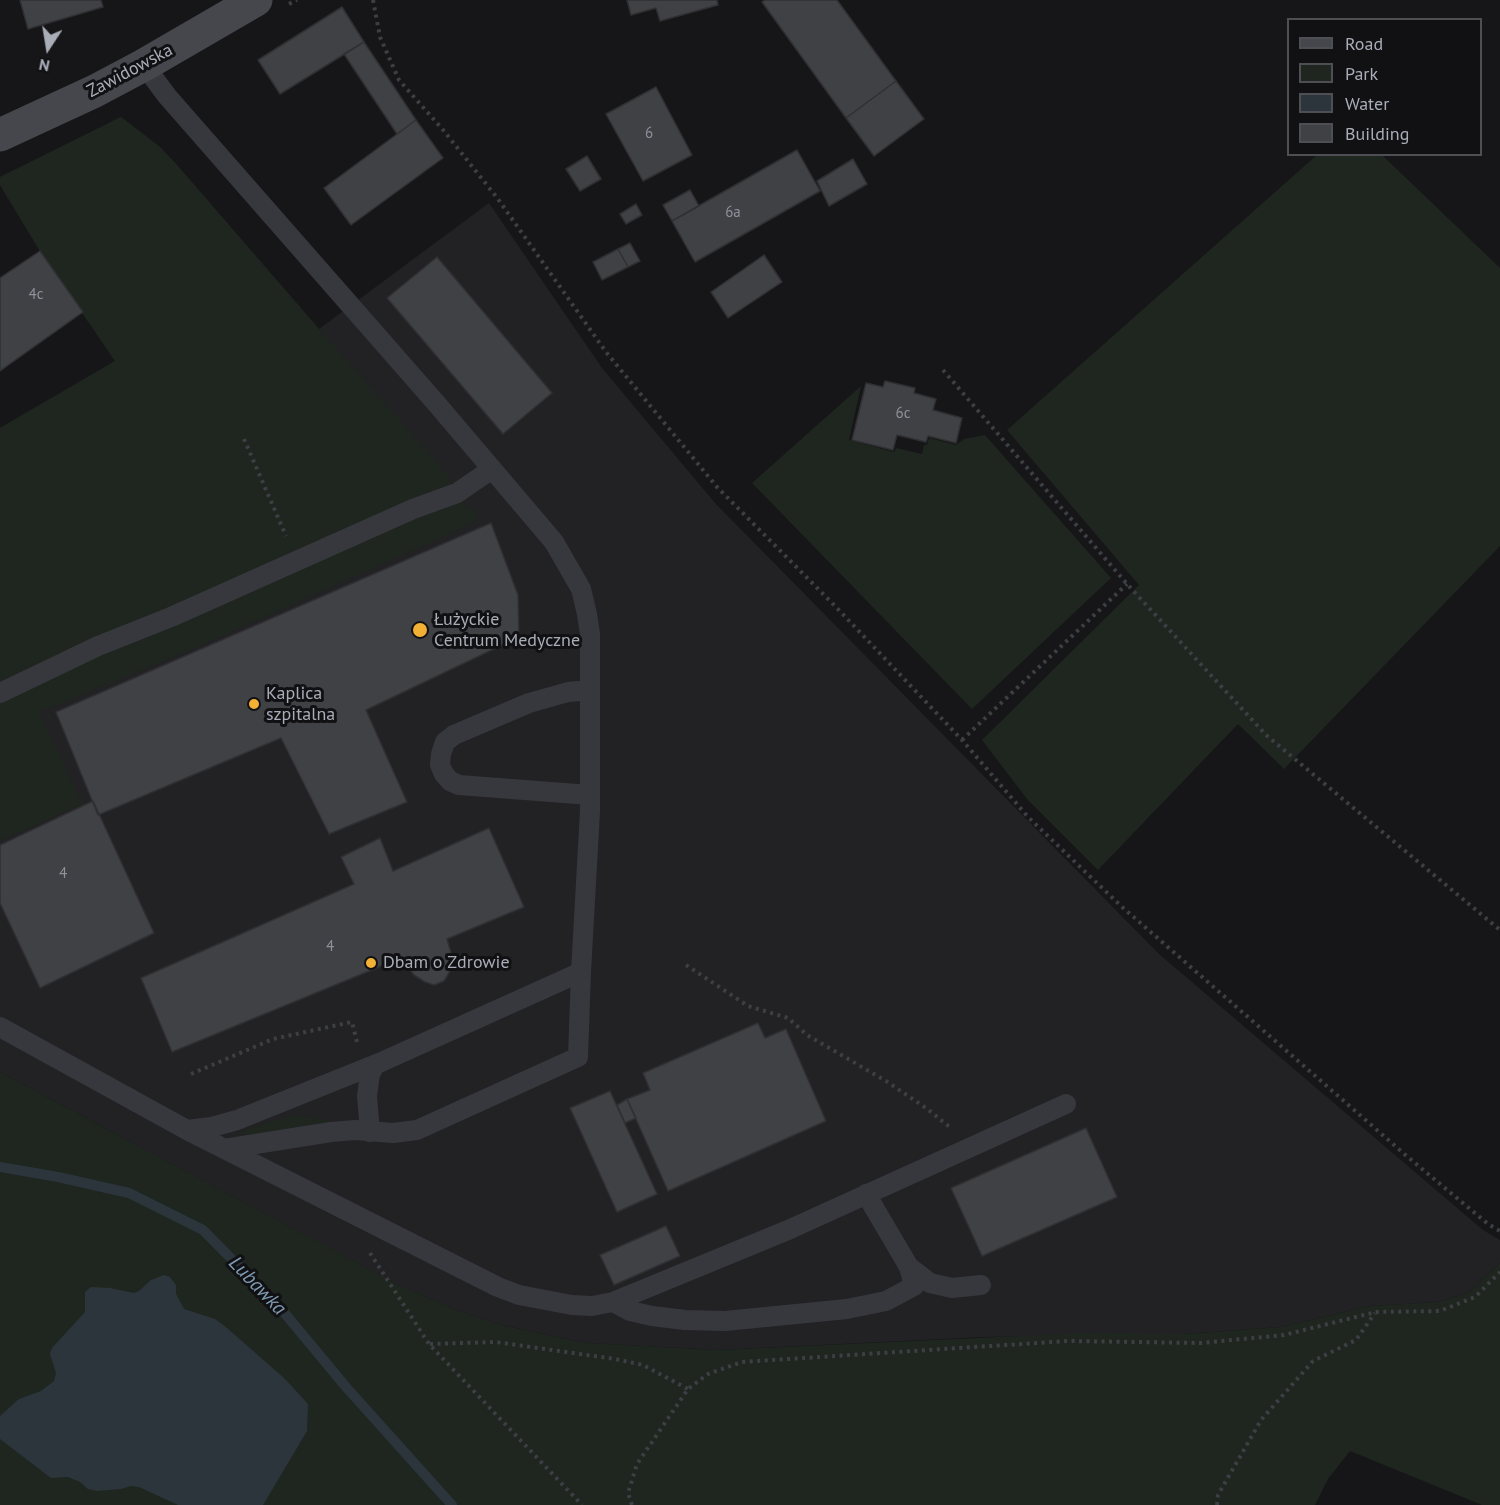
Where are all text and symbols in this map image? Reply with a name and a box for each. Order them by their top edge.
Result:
north arrow [18,18,78,78]
legend [1287,18,1482,156]
text: Road [1345,32,1383,55]
street label: Zawidowska [83,39,177,103]
text: N [37,55,51,76]
text: Park [1345,62,1378,85]
text: Water [1345,92,1389,115]
text: Building [1345,122,1409,145]
house number: 6 [645,125,653,143]
house number: 6a [725,204,741,222]
house number: 4c [29,286,43,304]
house number: 6c [896,405,910,423]
place label: Łużyckie Centrum Medyczne [434,609,580,652]
marker: Łużyckie Centrum Medyczne [411,621,429,639]
place label: Kaplica szpitalna [266,683,335,726]
marker: Kaplica szpitalna [247,697,261,711]
house number: 4 [59,865,67,883]
house number: 4 [326,938,334,956]
place label: Dbam o Zdrowie [383,952,510,974]
marker: Dbam o Zdrowie [364,956,378,970]
water label: Lubawka [223,1252,291,1320]

